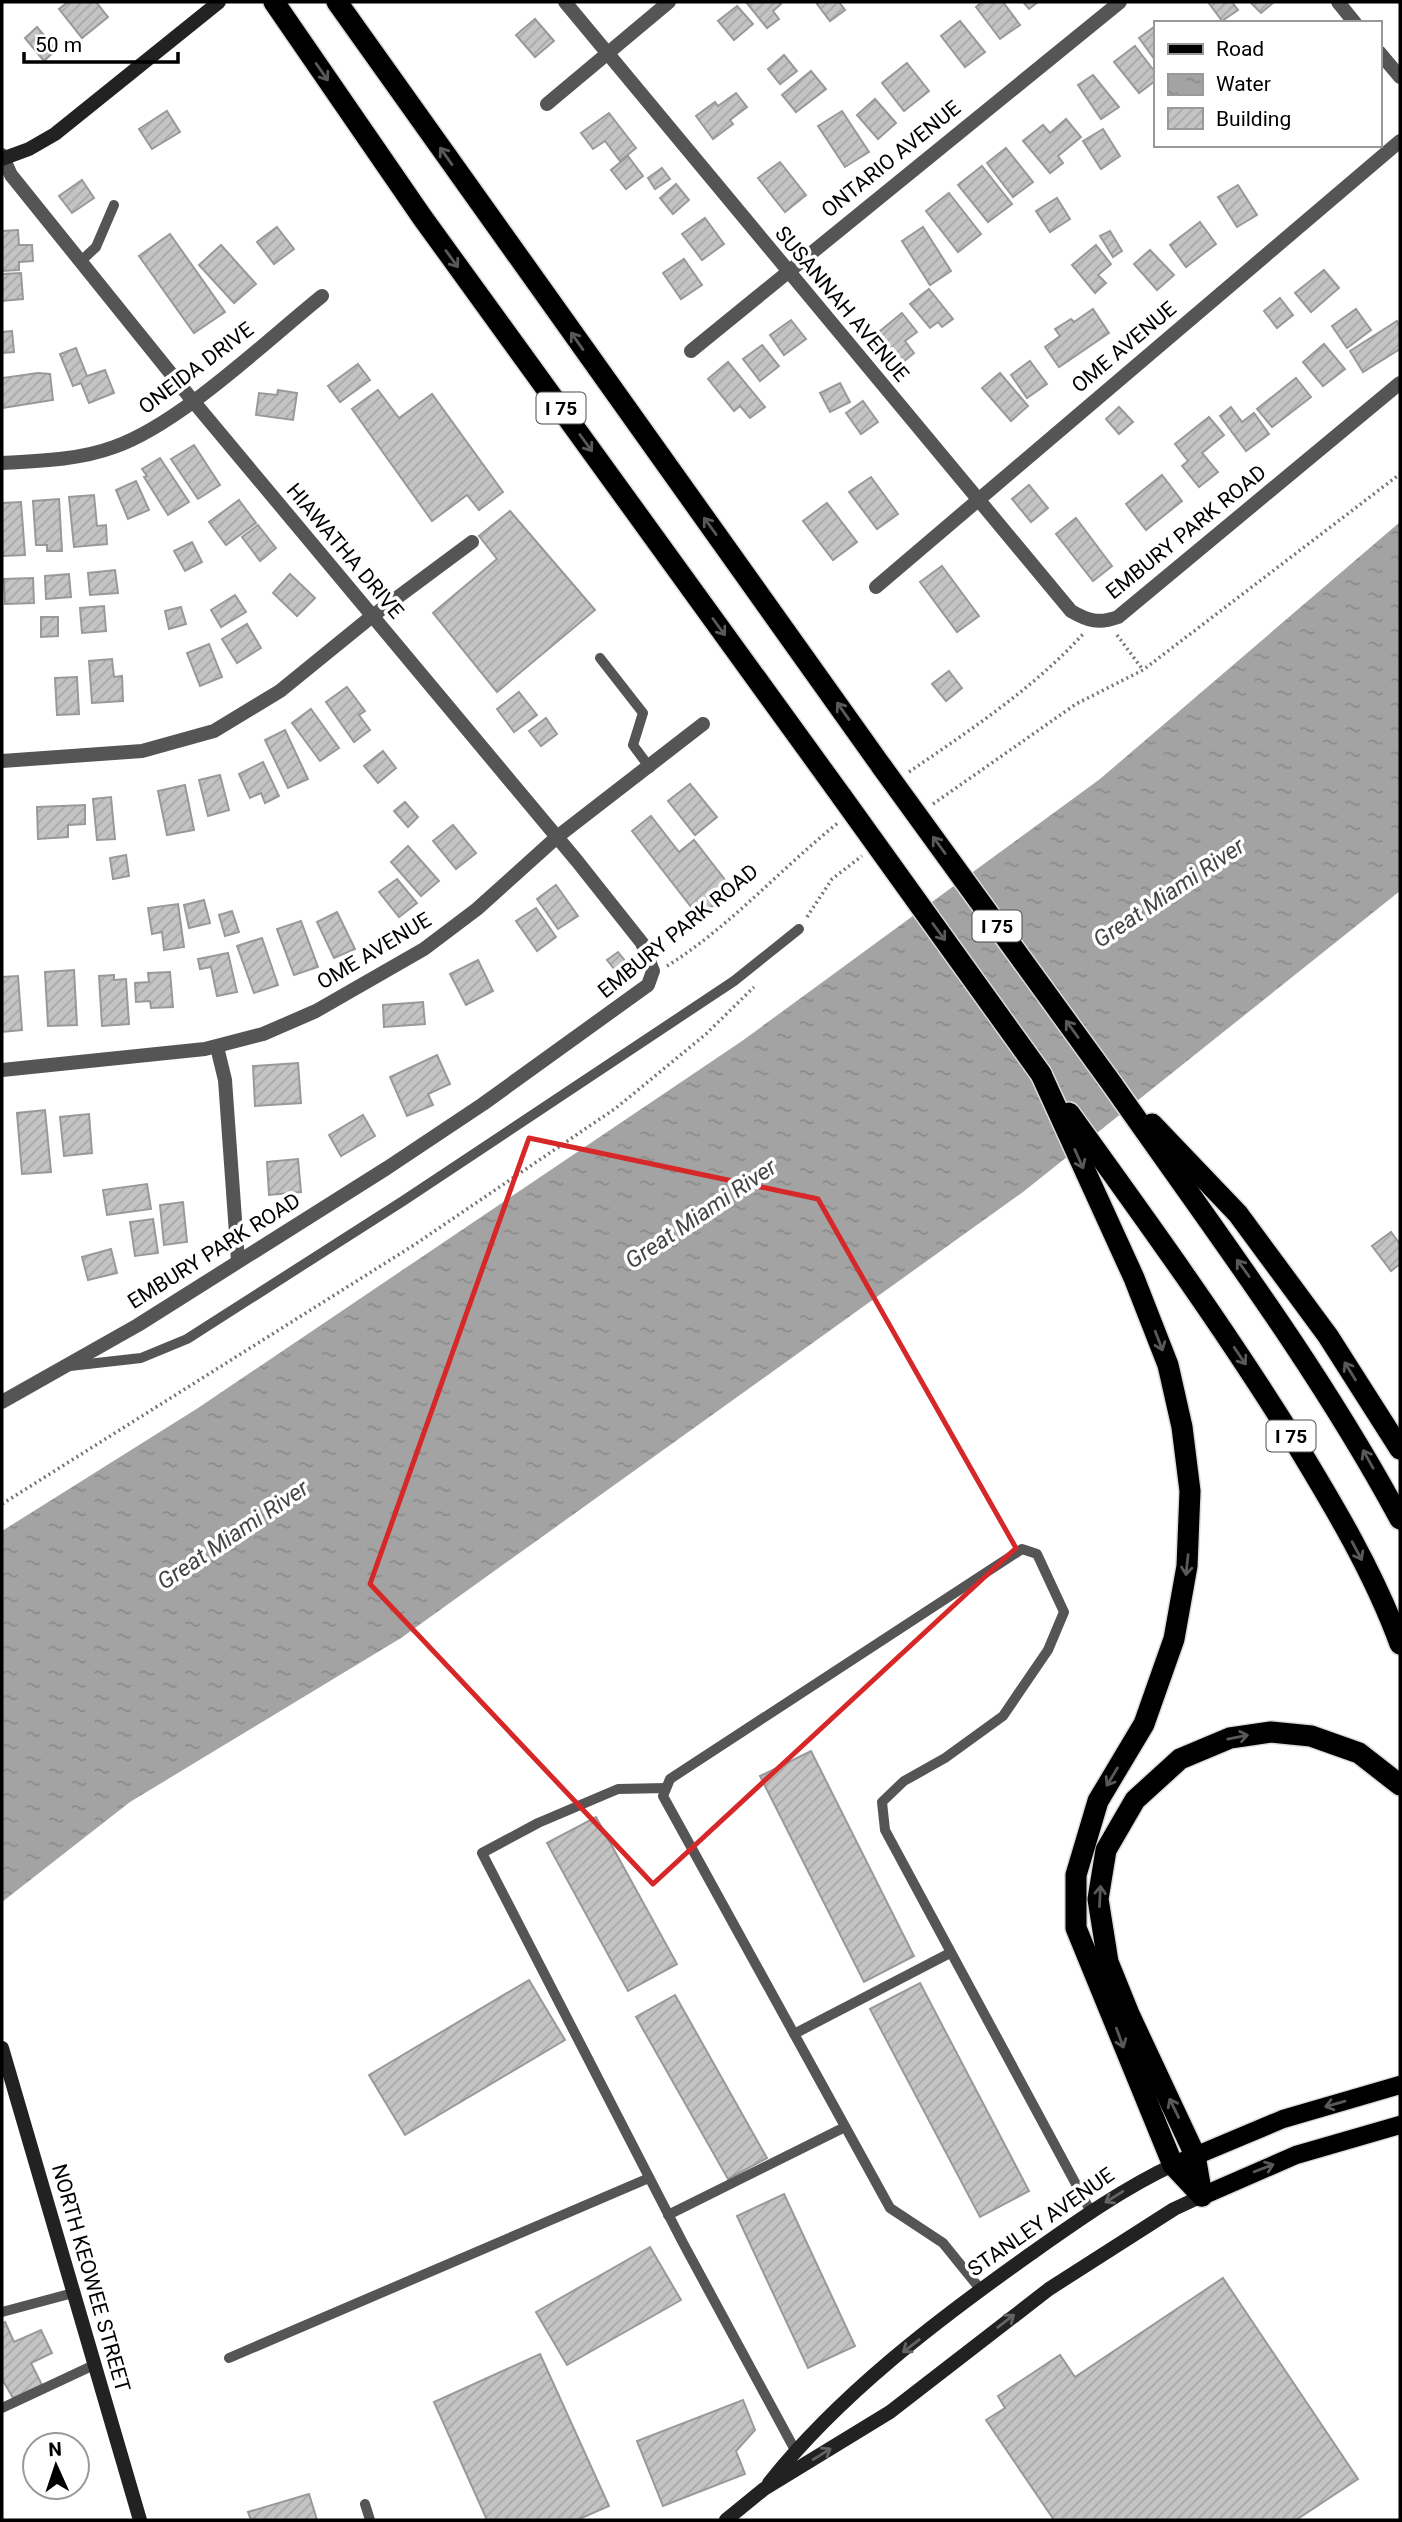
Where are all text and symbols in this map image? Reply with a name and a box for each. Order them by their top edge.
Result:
scale bar [24,21,178,65]
legend [1154,21,1381,147]
text: 50 m [35,33,82,57]
text: Road [1216,37,1264,61]
one-way arrow [315,62,329,81]
text: Water [1216,72,1271,96]
street label: ONTARIO AVENUE [817,96,965,222]
text: Building [1216,107,1291,131]
one-way arrow [439,147,453,166]
street label: SUSANNAH AVENUE [770,222,914,386]
one-way arrow [445,249,460,268]
street label: OME AVENUE [1067,296,1181,398]
street label: ONEIDA DRIVE [134,317,258,419]
one-way arrow [570,332,585,351]
road number: I 75 [536,392,586,424]
one-way arrow [579,433,593,452]
street label: EMBURY PARK ROAD [1101,460,1271,604]
street label: HIAWATHA DRIVE [282,479,408,623]
one-way arrow [703,517,718,536]
one-way arrow [712,617,727,636]
one-way arrow [836,702,850,721]
water label: Great Miami River [1088,832,1251,953]
one-way arrow [932,836,946,855]
street label: EMBURY PARK ROAD [593,859,763,1003]
street label: OME AVENUE [313,908,435,994]
road number: I 75 [972,910,1021,942]
one-way arrow [932,922,946,941]
one-way arrow [1065,1020,1079,1039]
one-way arrow [1073,1148,1086,1169]
water label: Great Miami River [620,1153,783,1274]
street label: EMBURY PARK ROAD [123,1188,305,1314]
one-way arrow [1236,1259,1251,1278]
one-way arrow [1153,1330,1166,1352]
one-way arrow [1233,1346,1247,1365]
one-way arrow [1343,1361,1357,1381]
road number: I 75 [1266,1420,1316,1452]
one-way arrow [1361,1449,1374,1470]
water label: Great Miami River [152,1474,315,1595]
one-way arrow [1350,1540,1364,1561]
one-way arrow [1180,1553,1193,1576]
one-way arrow [1226,1730,1249,1743]
one-way arrow [1105,1767,1119,1787]
one-way arrow [1094,1885,1107,1908]
one-way arrow [1115,2027,1127,2049]
one-way arrow [1166,2098,1180,2119]
one-way arrow [1324,2098,1346,2111]
one-way arrow [1252,2160,1274,2173]
street label: NORTH KEOWEE STREET [47,2161,135,2395]
street label: STANLEY AVENUE [963,2163,1119,2281]
one-way arrow [1104,2191,1124,2205]
one-way arrow [997,2314,1016,2329]
one-way arrow [902,2339,920,2354]
north arrow [21,2431,91,2501]
text: N [48,2438,62,2461]
one-way arrow [812,2447,832,2461]

